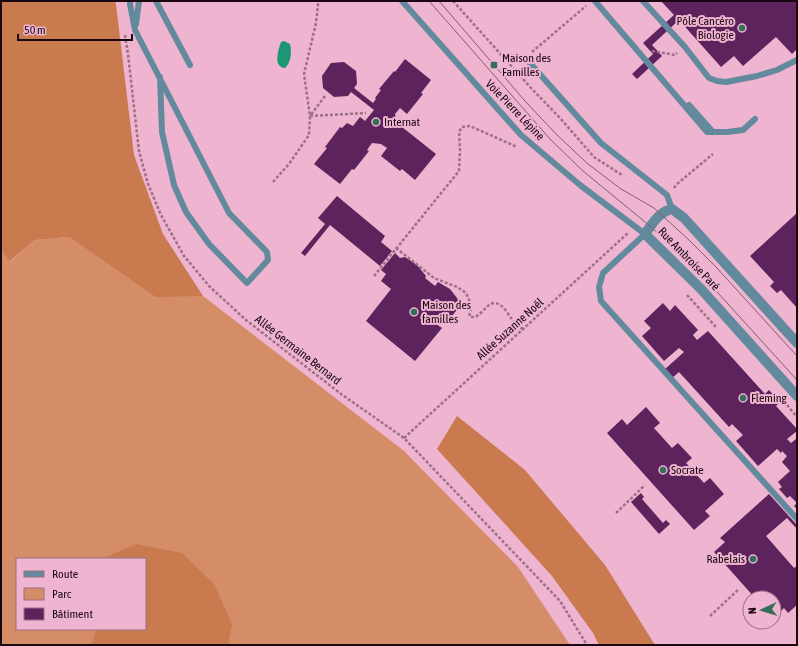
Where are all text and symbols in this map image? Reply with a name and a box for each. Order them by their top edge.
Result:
place label: Pôle Cancéro Biologie [677,14,734,42]
scale bar [18,16,132,42]
text: 50 m [24,23,46,37]
marker: Pôle Cancéro Biologie [737,23,747,33]
place label: Maison des Familles [502,51,551,79]
marker: Maison des Familles [489,60,499,70]
street label: Voie Pierre Lépine [483,77,547,143]
place label: Internat [384,115,421,129]
marker: Internat [371,117,381,127]
street label: Rue Ambroise Paré [655,224,723,294]
street label: Allée Suzanne Noël [474,295,547,363]
place label: Maison des familles [422,298,471,326]
marker: Maison des familles [409,307,419,317]
street label: Allée Germaine Bernard [252,312,344,388]
place label: Fleming [751,391,788,405]
marker: Fleming [738,393,748,403]
place label: Socrate [671,463,704,477]
marker: Socrate [658,465,668,475]
place label: Rabelais [707,552,745,566]
marker: Rabelais [748,554,758,564]
legend [16,558,146,630]
text: Route [52,567,78,581]
text: Parc [52,587,72,601]
north arrow [742,590,782,630]
text: Bâtiment [52,607,93,621]
text: N [746,607,758,614]

